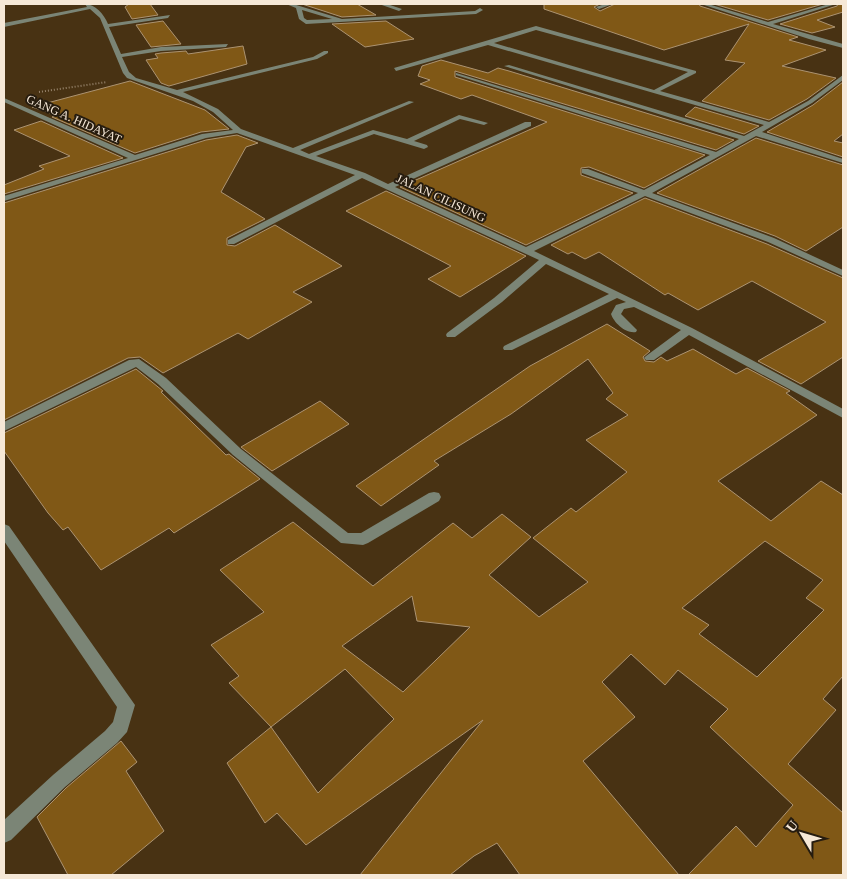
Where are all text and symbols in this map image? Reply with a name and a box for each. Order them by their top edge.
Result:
street label: GANG A. HIDAYAT [24,92,124,147]
street label: JALAN CILISUNG [394,171,488,225]
north arrow [777,809,827,859]
text: U [783,818,801,835]

